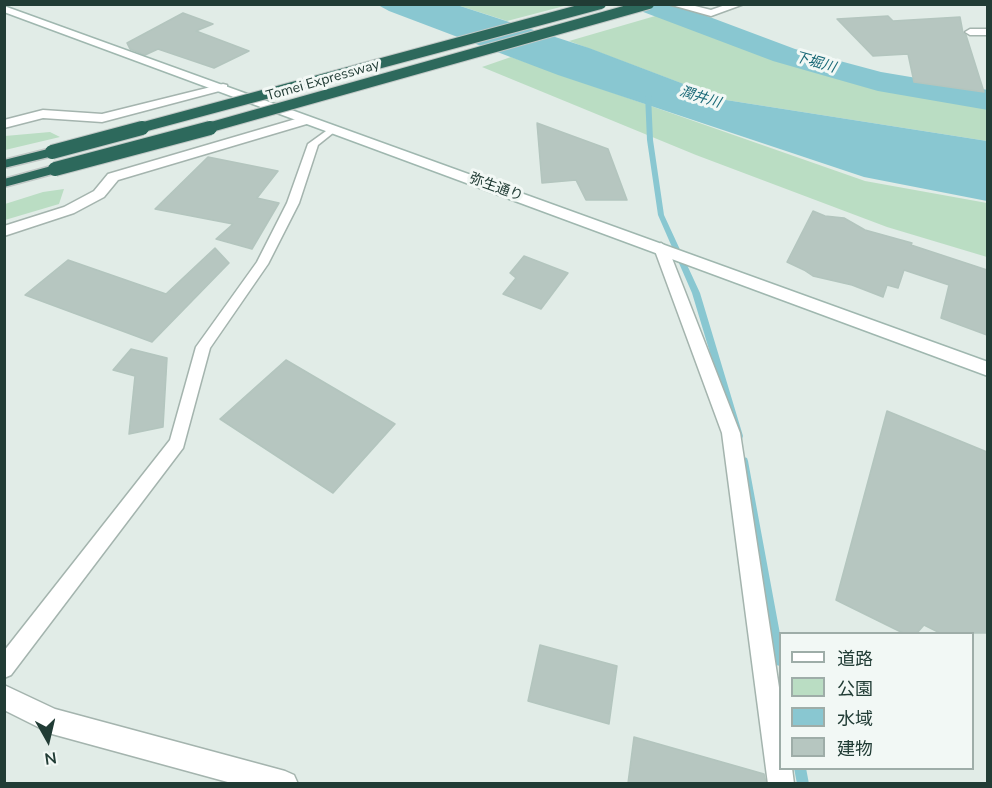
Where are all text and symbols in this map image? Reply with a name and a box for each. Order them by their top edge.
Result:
water label: 下堀川 [792,49,838,77]
street label: Tomei Expressway [264,57,382,105]
water label: 潤井川 [677,84,723,112]
street label: 弥生通り [467,171,525,205]
legend [779,632,974,770]
text: 道路 [837,647,873,671]
text: 公園 [837,677,873,701]
text: 水域 [837,707,873,731]
north arrow [18,710,78,770]
text: 建物 [837,737,873,761]
text: N [43,746,58,770]

